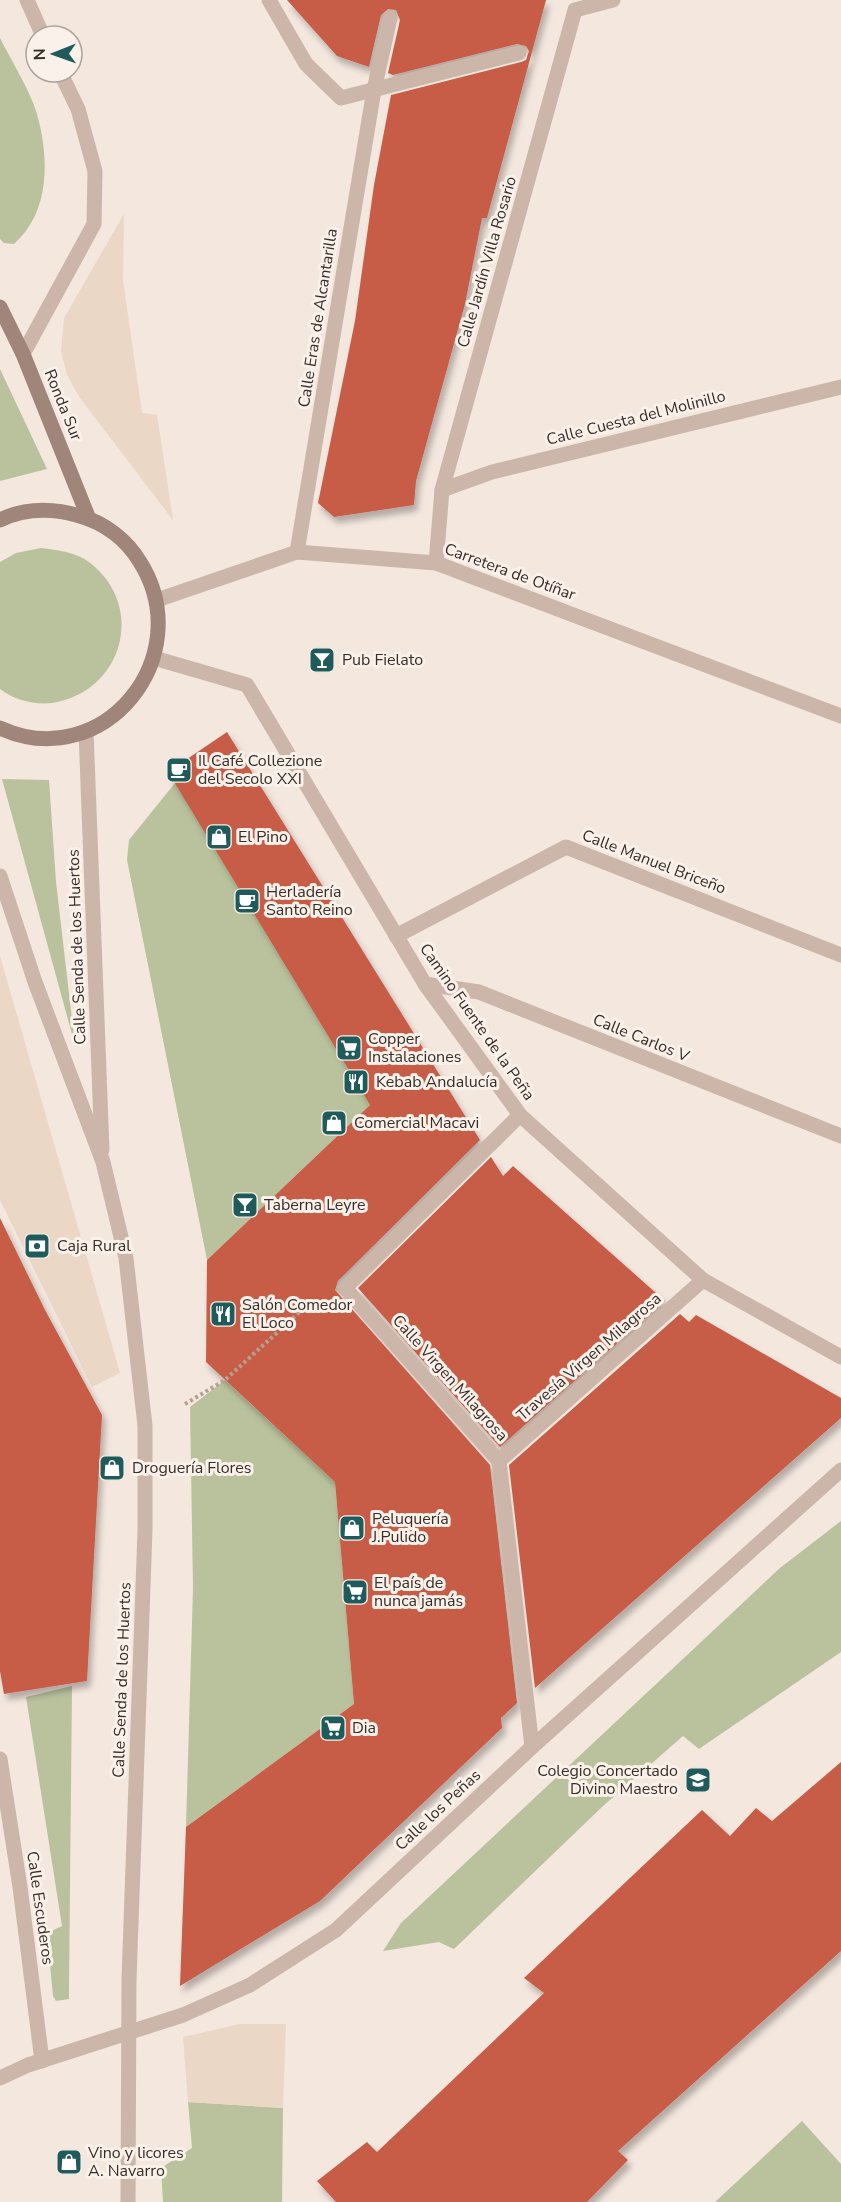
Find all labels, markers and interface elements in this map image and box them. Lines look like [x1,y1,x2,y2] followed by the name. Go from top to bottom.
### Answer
[24,24,84,84] north arrow
[29,48,51,60] text: N
[452,174,522,350] street label: Calle Jardín Villa Rosario
[293,227,343,409] street label: Calle Eras de Alcantarilla
[39,366,87,444] street label: Ronda Sur
[544,385,728,451] street label: Calle Cuesta del Molinillo
[441,538,579,606] street label: Carretera de Otíñar
[307,645,337,675] bar icon: Pub Fielato
[342,649,423,671] place label: Pub Fielato
[198,750,322,790] place label: Il Café Collezione del Secolo XXI
[164,755,194,785] cafe icon: Il Café Collezione del Secolo XXI
[204,822,234,852] shop icon: El Pino
[579,824,729,900] street label: Calle Manuel Briceño
[238,826,288,848] place label: El Pino
[63,849,91,1045] street label: Calle Senda de los Huertos
[266,881,353,921] place label: Herladería Santo Reino
[232,886,262,916] cafe icon: Herladería Santo Reino
[414,939,540,1105] street label: Camino Fuente de la Peña
[590,1009,693,1068] street label: Calle Carlos V
[368,1028,461,1068] place label: Copper Instalaciones
[334,1033,364,1063] supermarket icon: Copper Instalaciones
[341,1067,371,1097] restaurant icon: Kebab Andalucía
[376,1071,497,1093] place label: Kebab Andalucía
[319,1108,349,1138] shop icon: Comercial Macavi
[354,1112,479,1134] place label: Comercial Macavi
[230,1190,260,1220] bar icon: Taberna Leyre
[264,1194,366,1216] place label: Taberna Leyre
[22,1231,52,1261] bank icon: Caja Rural
[57,1235,131,1257] place label: Caja Rural
[512,1288,666,1426] street label: Travesía Virgen Milagrosa
[242,1294,353,1334] place label: Salón Comedor El Loco
[208,1299,238,1329] restaurant icon: Salón Comedor El Loco
[387,1310,513,1446] street label: Calle Virgen Milagrosa
[97,1453,127,1483] shop icon: Droguería Flores
[132,1457,251,1479] place label: Droguería Flores
[371,1508,449,1548] place label: Peluquería J.Pulido
[337,1513,367,1543] shop icon: Peluquería J.Pulido
[374,1572,463,1612] place label: El país de nunca jamás
[340,1577,370,1607] supermarket icon: El país de nunca jamás
[108,1582,136,1778] street label: Calle Senda de los Huertos
[318,1713,348,1743] supermarket icon: Dia
[352,1717,376,1739] place label: Dia
[537,1760,678,1800] place label: Colegio Concertado Divino Maestro
[390,1764,486,1856] street label: Calle los Peñas
[683,1765,713,1795] school or university icon: Colegio Concertado Divino Maestro
[21,1850,59,1966] street label: Calle Escuderos
[87,2142,184,2182] place label: Vino y licores A. Navarro
[54,2147,84,2177] shop icon: Vino y licores A. Navarro

